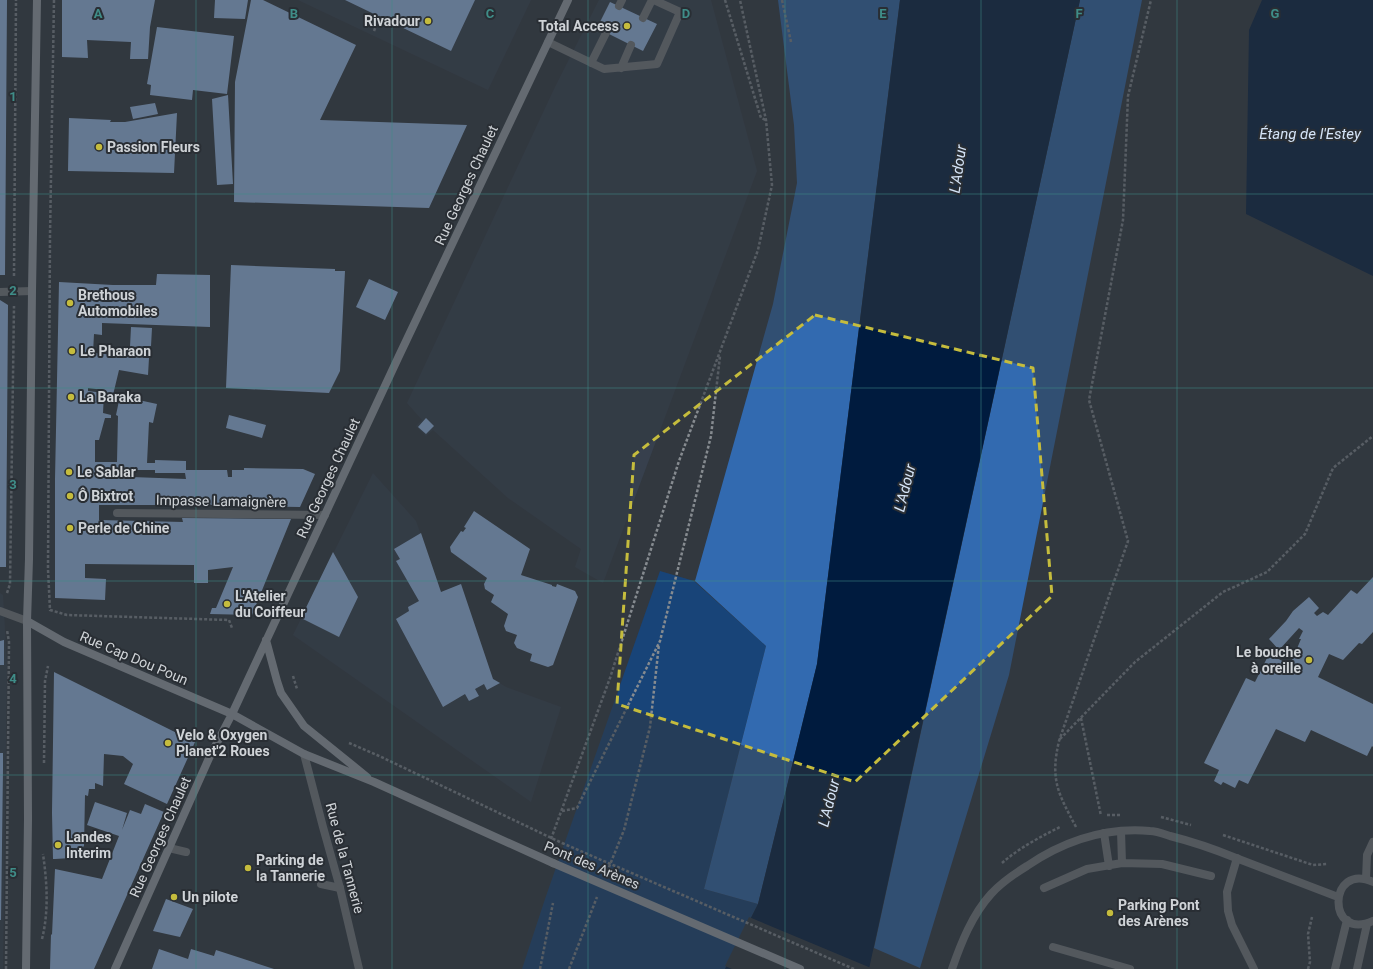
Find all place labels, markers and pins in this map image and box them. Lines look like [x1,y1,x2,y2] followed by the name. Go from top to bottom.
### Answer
[364,13,420,29] place label: Rivadour
[423,16,433,26] marker: Rivadour
[538,18,619,34] place label: Total Access
[622,21,632,31] marker: Total Access
[107,139,200,155] place label: Passion Fleurs
[94,142,104,152] marker: Passion Fleurs
[78,287,158,319] place label: Brethous Automobiles
[65,298,75,308] marker: Brethous Automobiles
[80,343,151,359] place label: Le Pharaon
[67,346,77,356] marker: Le Pharaon
[79,389,142,405] place label: La Baraka
[66,392,76,402] marker: La Baraka
[77,464,136,480] place label: Le Sablar
[64,467,74,477] marker: Le Sablar
[78,487,133,504] place label: Ô Bixtrot
[65,491,75,501] marker: Ô Bixtrot
[78,520,170,536] place label: Perle de Chine
[65,523,75,533] marker: Perle de Chine
[235,588,305,620] place label: L'Atelier du Coiffeur
[222,599,232,609] marker: L'Atelier du Coiffeur
[1236,644,1301,676] place label: Le bouche à oreille
[1304,655,1314,665] marker: Le bouche à oreille
[176,727,270,759] place label: Velo & Oxygen Planet'2 Roues
[163,738,173,748] marker: Velo & Oxygen Planet'2 Roues
[66,829,112,861] place label: Landes Interim
[53,840,63,850] marker: Landes Interim
[256,852,326,884] place label: Parking de la Tannerie
[243,863,253,873] marker: Parking de la Tannerie
[182,889,238,905] place label: Un pilote
[169,892,179,902] marker: Un pilote
[1118,897,1200,929] place label: Parking Pont des Arènes
[1105,908,1115,918] marker: Parking Pont des Arènes

